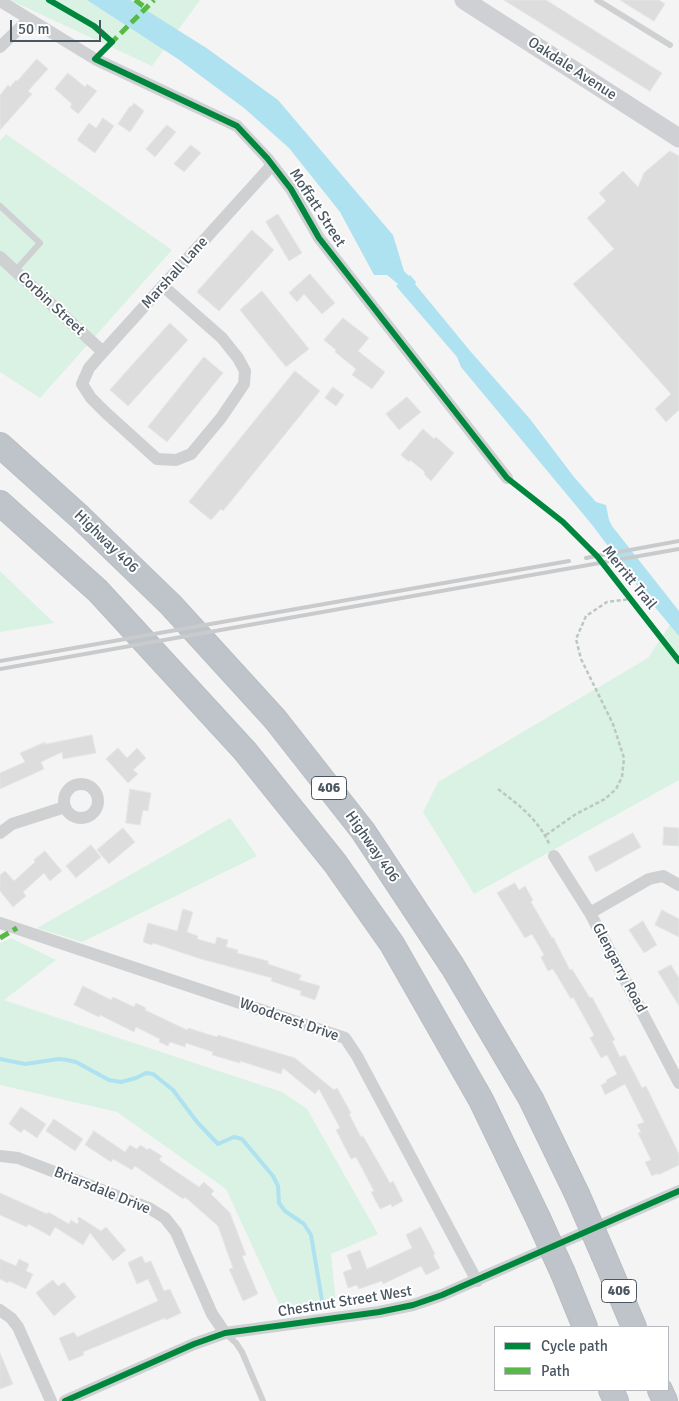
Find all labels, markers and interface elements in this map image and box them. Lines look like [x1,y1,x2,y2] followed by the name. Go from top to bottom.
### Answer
[12,10,104,42] scale bar
[18,20,49,38] text: 50 m
[524,34,620,104] street label: Oakdale Avenue
[285,165,349,251] street label: Moffatt Street
[138,233,212,313] street label: Marshall Lane
[14,268,88,340] street label: Corbin Street
[70,507,142,577] street label: Highway 406
[598,542,660,614] street label: Merritt Trail
[312,776,346,800] road number: 406
[341,808,403,886] street label: Highway 406
[588,920,650,1016] street label: Glengarry Road
[237,995,341,1045] street label: Woodcrest Drive
[51,1163,153,1219] street label: Briarsdale Drive
[602,1280,636,1302] road number: 406
[277,1283,413,1321] street label: Chestnut Street West
[494,1326,669,1391] legend
[541,1337,608,1355] text: Cycle path
[541,1362,570,1380] text: Path

